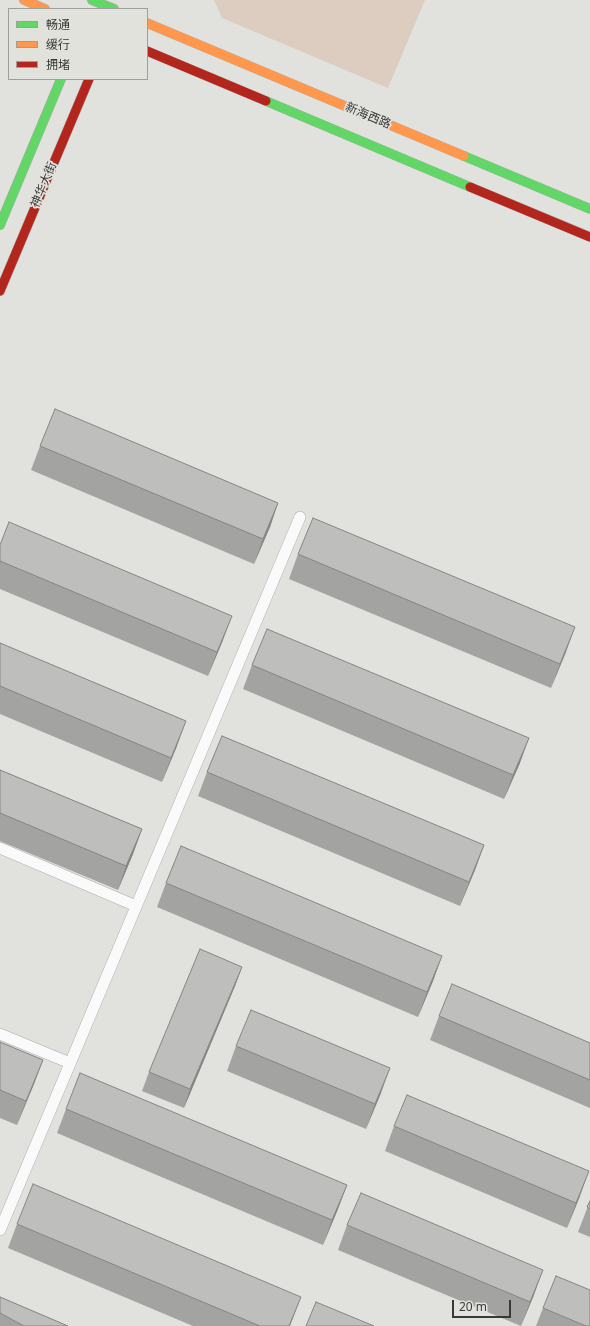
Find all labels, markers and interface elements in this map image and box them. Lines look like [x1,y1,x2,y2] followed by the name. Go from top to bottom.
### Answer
[8,8,148,80] legend
[46,16,70,33] text: 畅通
[46,36,70,53] text: 缓行
[46,56,70,73] text: 拥堵
[343,100,393,132] street label: 新海西路
[28,160,60,210] street label: 神华大街
[454,1292,513,1318] scale bar
[459,1298,487,1315] text: 20 m

